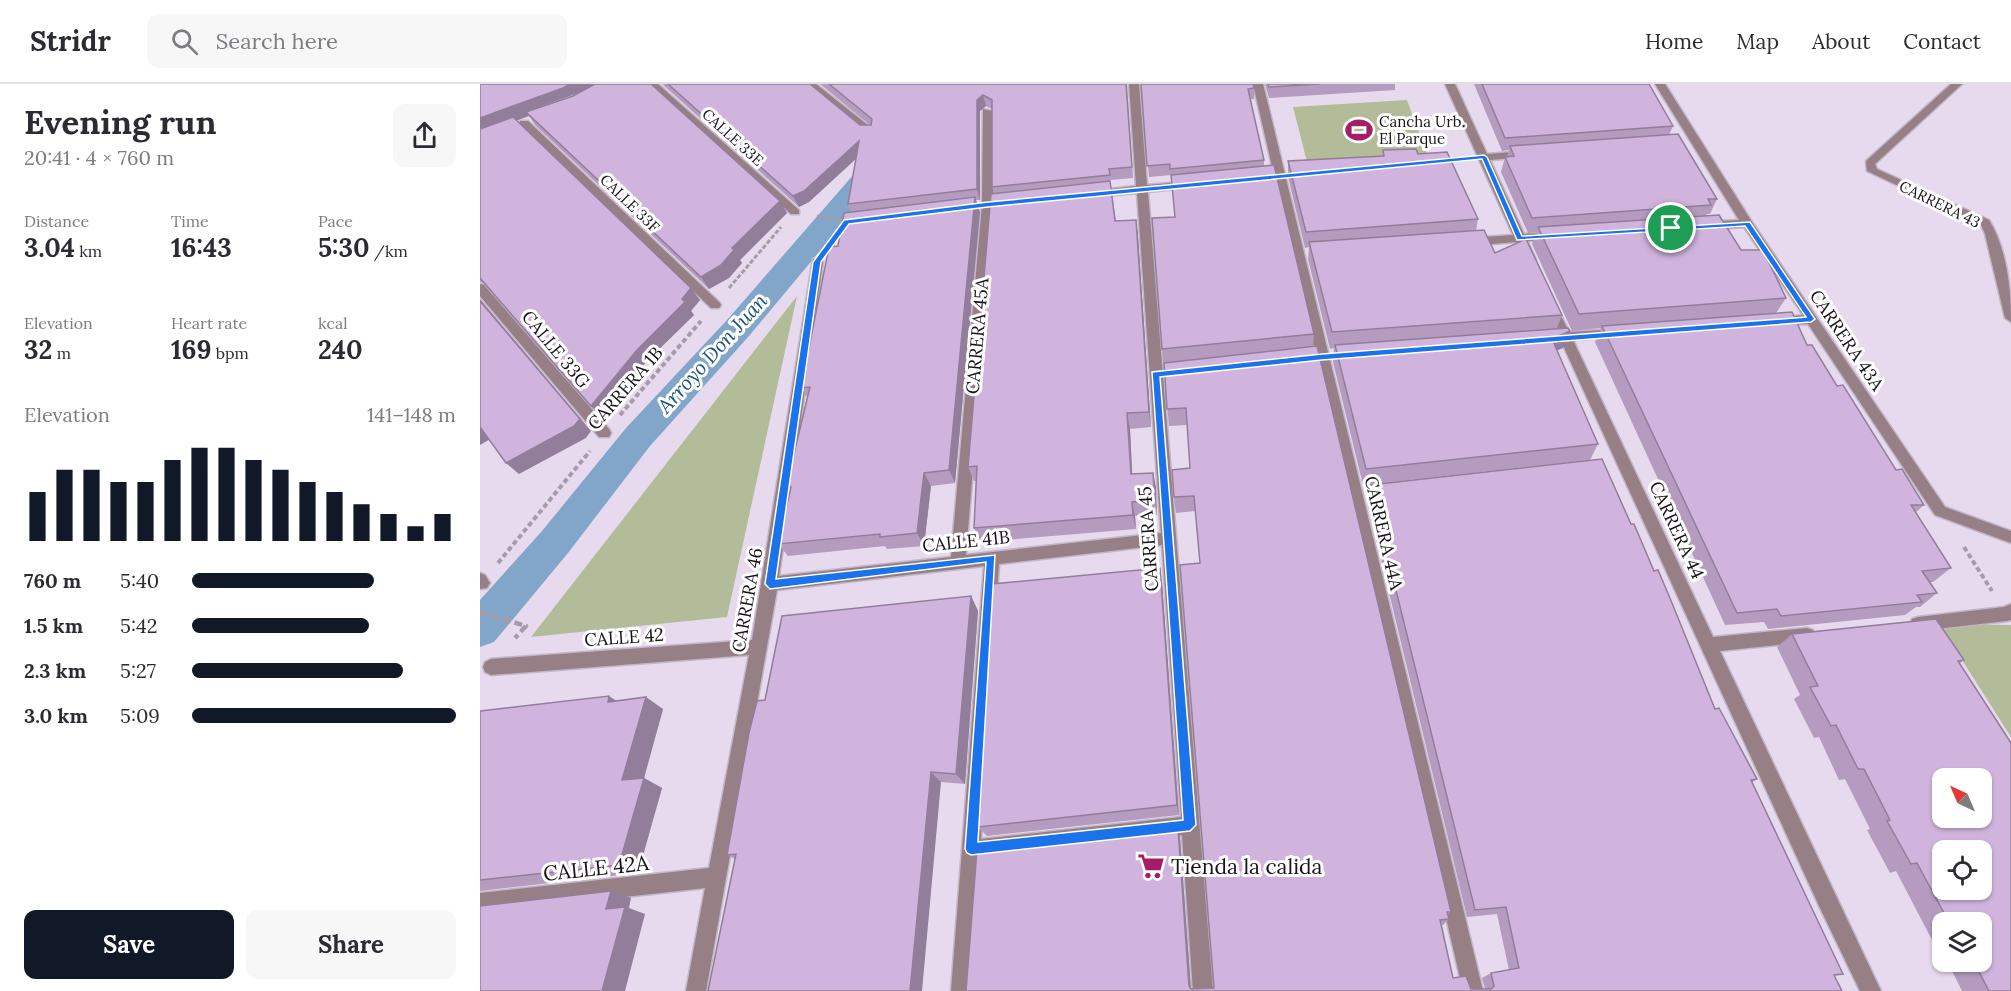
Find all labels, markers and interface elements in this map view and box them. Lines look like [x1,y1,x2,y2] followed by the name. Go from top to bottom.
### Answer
[147,14,567,68] search box
[30,23,111,59] text: Stridr
[168,25,201,58] icon: search
[216,27,338,55] text: Search here
[1645,28,1703,55] text: Home
[1736,28,1779,55] text: Map
[1812,28,1870,55] text: About
[1903,28,1981,55] text: Contact
[24,101,216,143] text: Evening run
[393,104,456,167] button: share
[698,104,768,170] street label: CALLE 33E
[1379,112,1465,148] place label: Cancha Urb. El Parque
[1344,115,1374,145] sports icon: Cancha Urb. El Parque
[24,145,174,170] text: 20:41 · 4 × 760 m
[596,170,664,236] street label: CALLE 33F
[1896,176,1984,232] street label: CARRERA 43
[1645,202,1696,253] pin
[24,211,89,231] text: Distance
[171,211,209,231] text: Time
[318,211,353,231] text: Pace
[1654,211,1687,244] icon: arrive
[24,231,75,264] text: 3.04
[171,231,232,264] text: 16:43
[318,231,370,264] text: 5:30
[75,241,102,261] text: km
[370,241,408,261] text: /km
[960,276,994,395] street label: CARRERA 45A
[1805,285,1890,395] street label: CARRERA 43A
[651,288,773,419] water label: Arroyo Don Juan
[517,306,595,393] street label: CALLE 33G
[24,313,93,333] text: Elevation
[171,313,247,333] text: Heart rate
[318,313,348,333] text: kcal
[24,333,52,366] text: 32
[171,333,211,366] text: 169
[318,333,363,366] text: 240
[582,341,668,435] street label: CARRERA 1B
[52,343,71,363] text: m
[211,343,249,363] text: bpm
[24,402,110,427] text: Elevation
[367,402,456,427] text: 141–148 m
[1360,474,1408,593] street label: CARRERA 44A
[1644,477,1710,583] street label: CARRERA 44
[1133,486,1163,592] street label: CARRERA 45
[921,525,1011,557] street label: CALLE 41B
[726,546,768,654] street label: CARRERA 46
[24,568,81,593] text: 760 m
[120,568,159,593] text: 5:40
[24,613,83,638] text: 1.5 km
[120,613,157,638] text: 5:42
[583,623,665,651] street label: CALLE 42
[24,658,86,683] text: 2.3 km
[120,658,156,683] text: 5:27
[24,703,88,728] text: 3.0 km
[120,703,160,728] text: 5:09
[1932,768,1992,828] north arrow
[1932,768,1992,972] map controls
[1932,840,1992,900] button: locate
[542,849,651,887] street label: CALLE 42A
[1136,851,1166,881] supermarket icon: Tienda la calida
[1171,853,1323,880] place label: Tienda la calida
[24,910,234,979] button: Save
[246,910,456,979] button: Share
[1932,912,1992,972] button: layers

